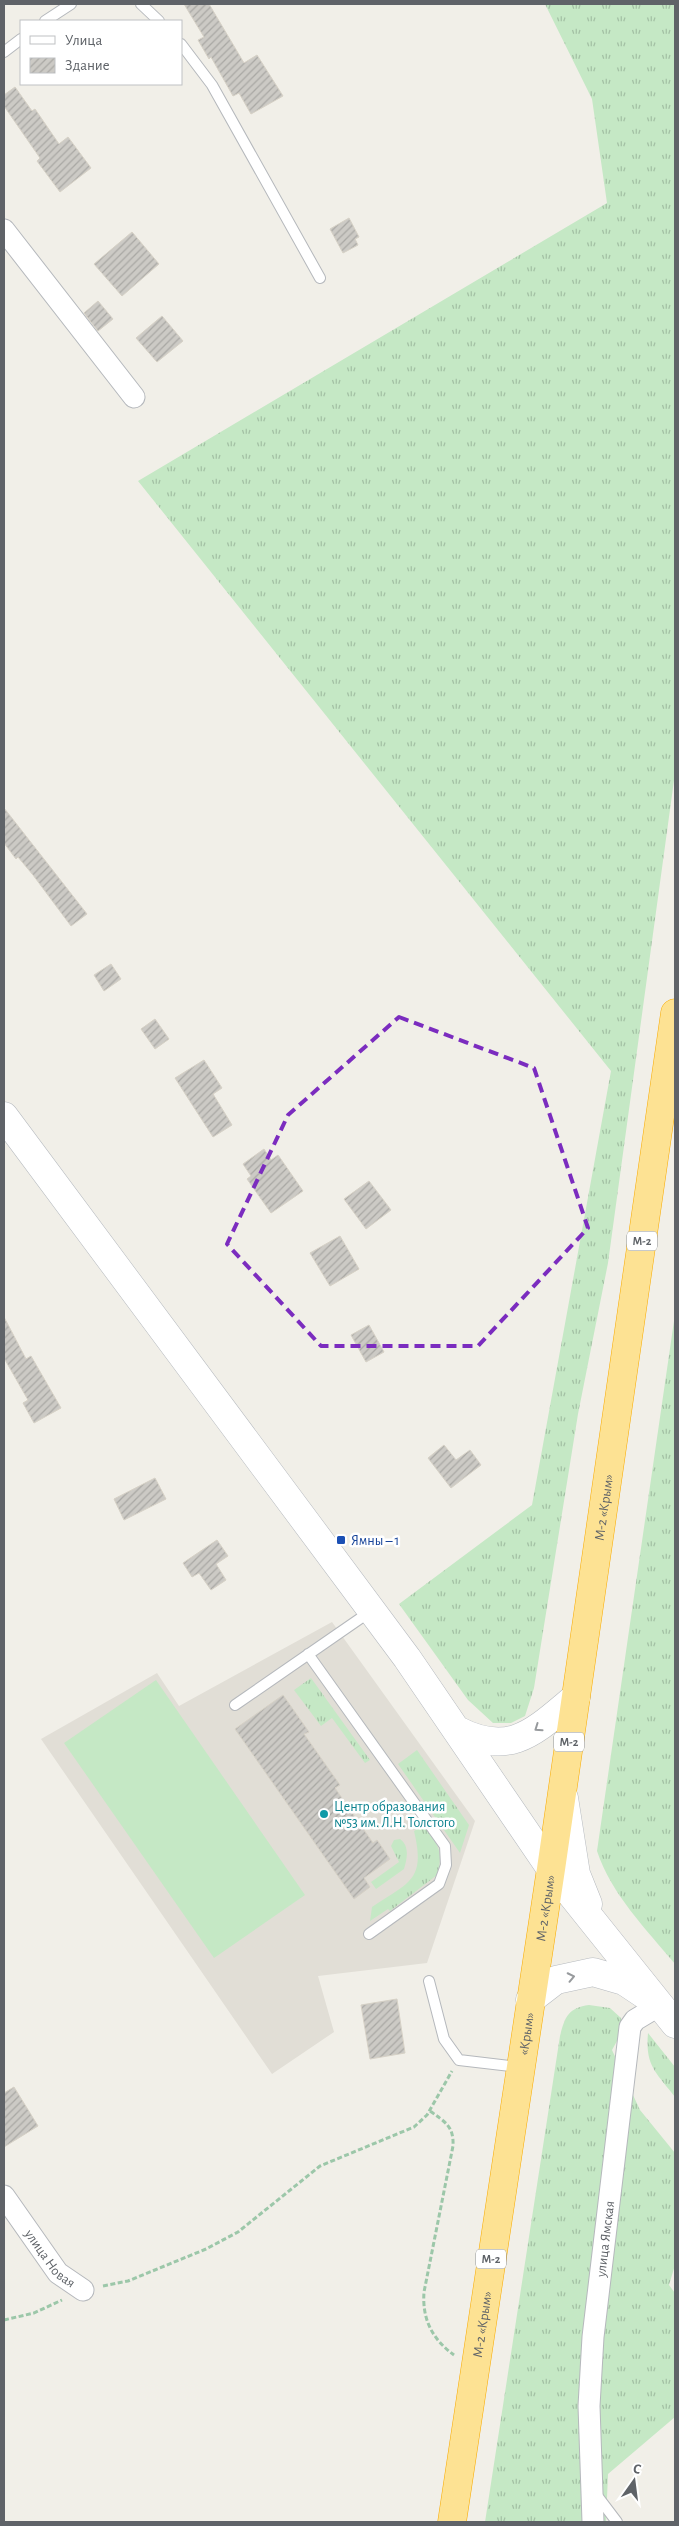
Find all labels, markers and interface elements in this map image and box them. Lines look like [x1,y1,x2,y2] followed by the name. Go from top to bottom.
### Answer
[20,20,182,85] legend
[65,33,102,48] text: Улица
[65,58,110,73] text: Здание
[627,1232,657,1250] road number: М-2
[593,1473,616,1542] street label: М-2 «Крым»
[335,1534,347,1546] marker: Ямны – 1
[351,1534,399,1548] place label: Ямны – 1
[534,1722,544,1731] one-way arrow
[554,1732,584,1751] road number: М-2
[334,1800,455,1830] place label: Центр образования №53 им. Л.Н. Толстого
[318,1808,330,1820] marker: Центр образования №53 им. Л.Н. Толстого
[534,1874,558,1942] street label: М-2 «Крым»
[567,1972,576,1983] one-way arrow
[517,2011,537,2056] street label: «Крым»
[594,2200,617,2279] street label: улица Ямская
[21,2226,78,2291] street label: улица Новая
[476,2250,506,2268] road number: М-2
[471,2290,495,2359] street label: М-2 «Крым»
[609,2456,659,2506] north arrow
[631,2462,643,2477] text: С

